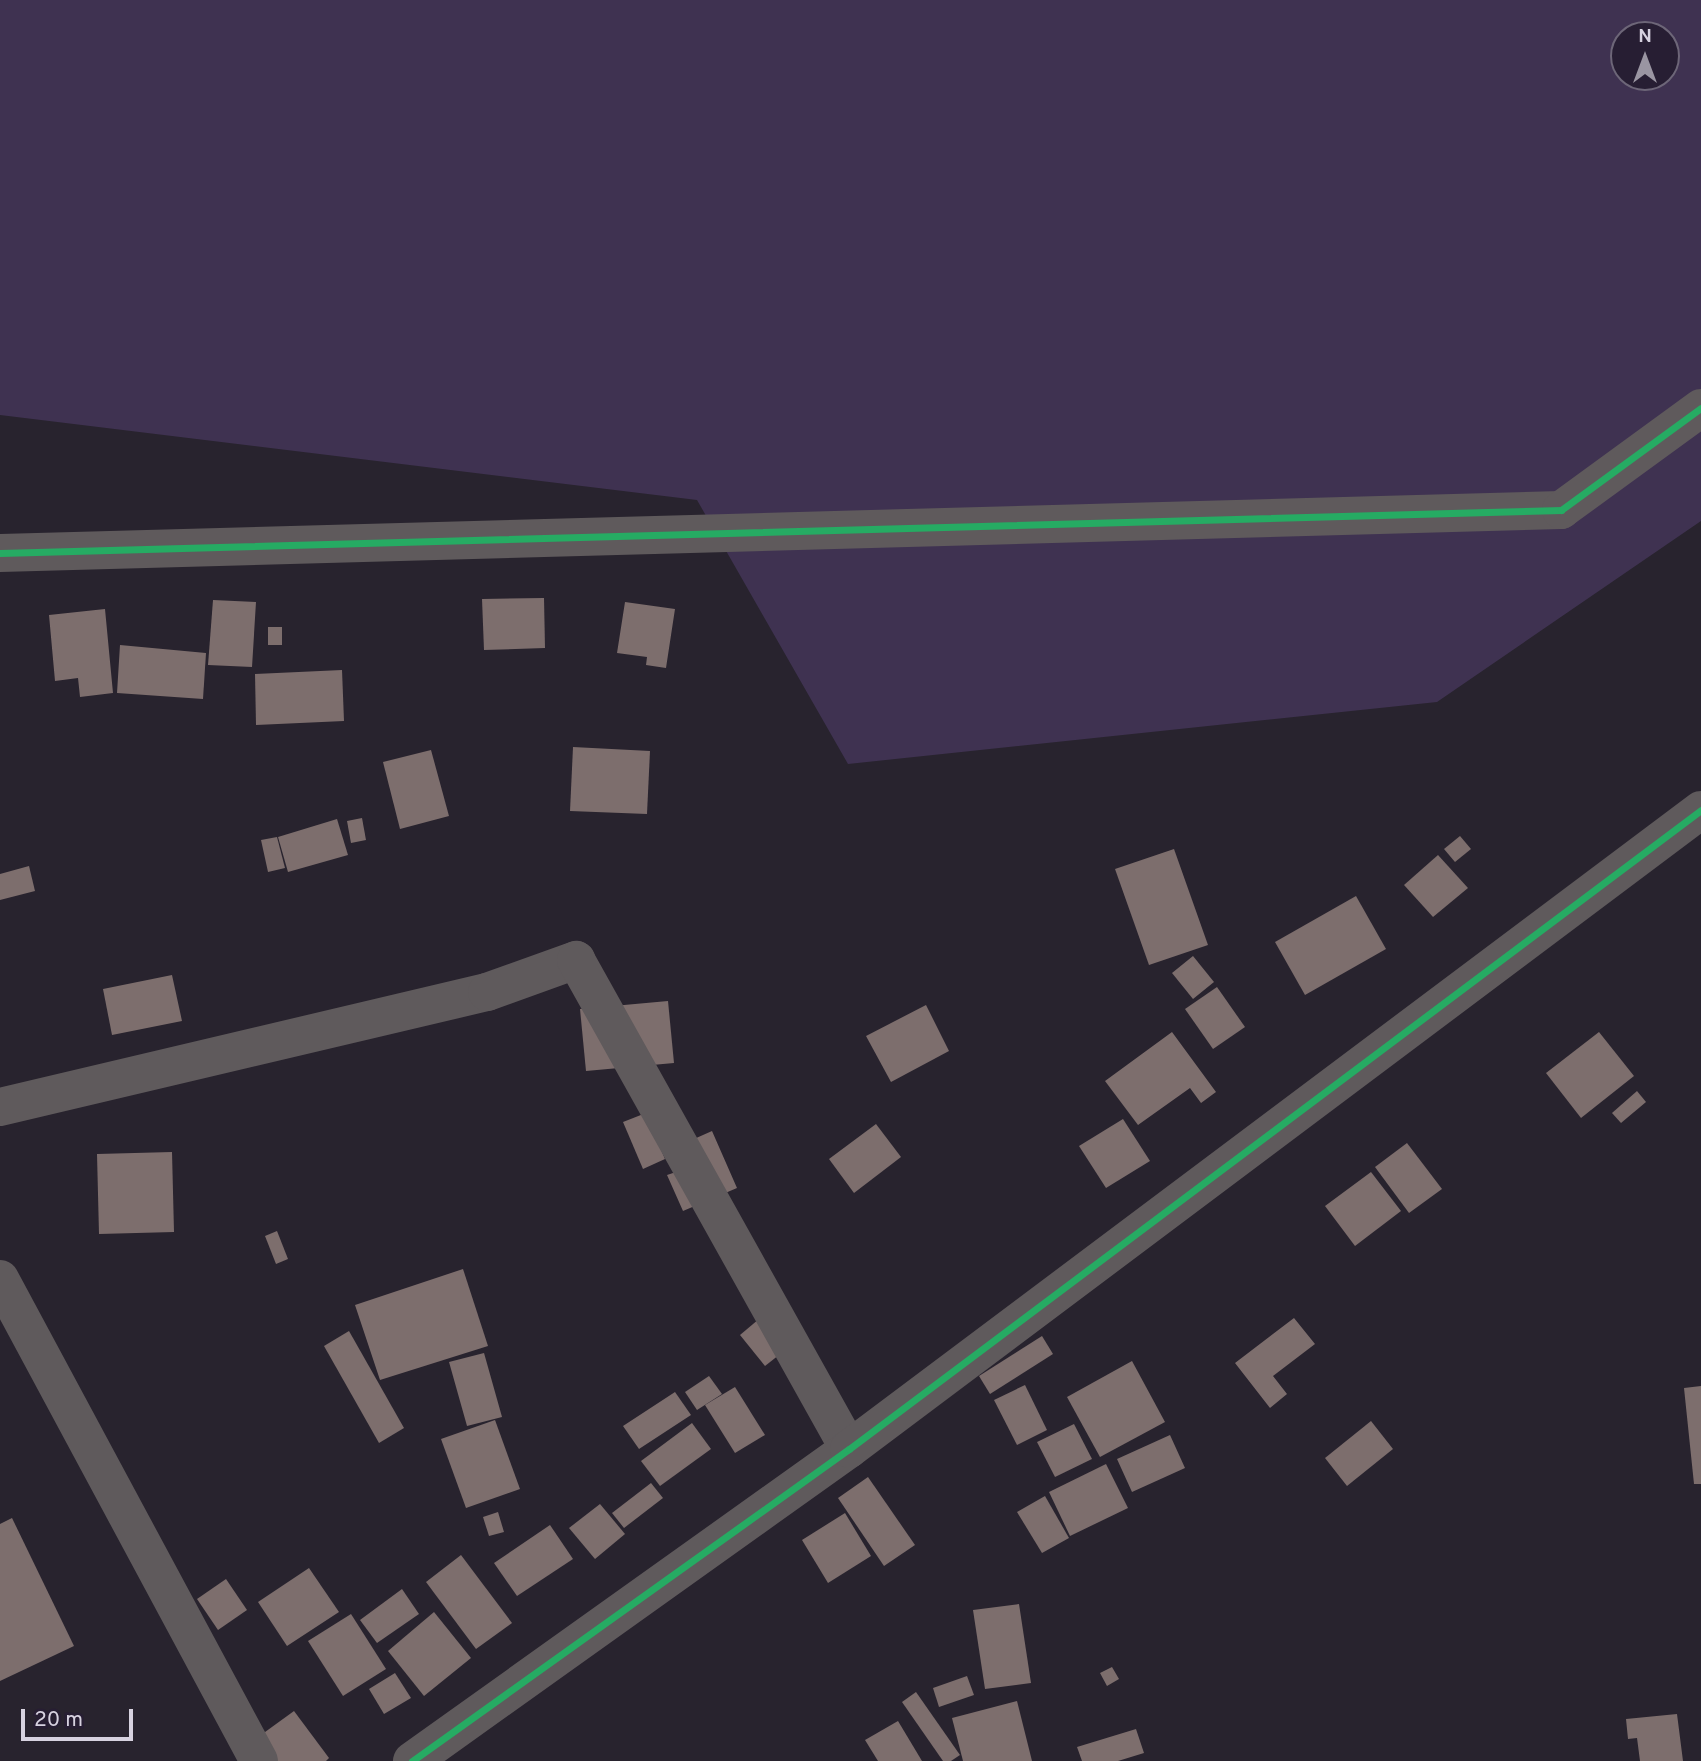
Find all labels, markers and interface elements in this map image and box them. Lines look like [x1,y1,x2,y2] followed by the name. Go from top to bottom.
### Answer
[1610,21,1680,91] north arrow
[1638,25,1652,49] text: N
[24,1694,136,1738] scale bar
[34,1707,83,1734] text: 20 m

